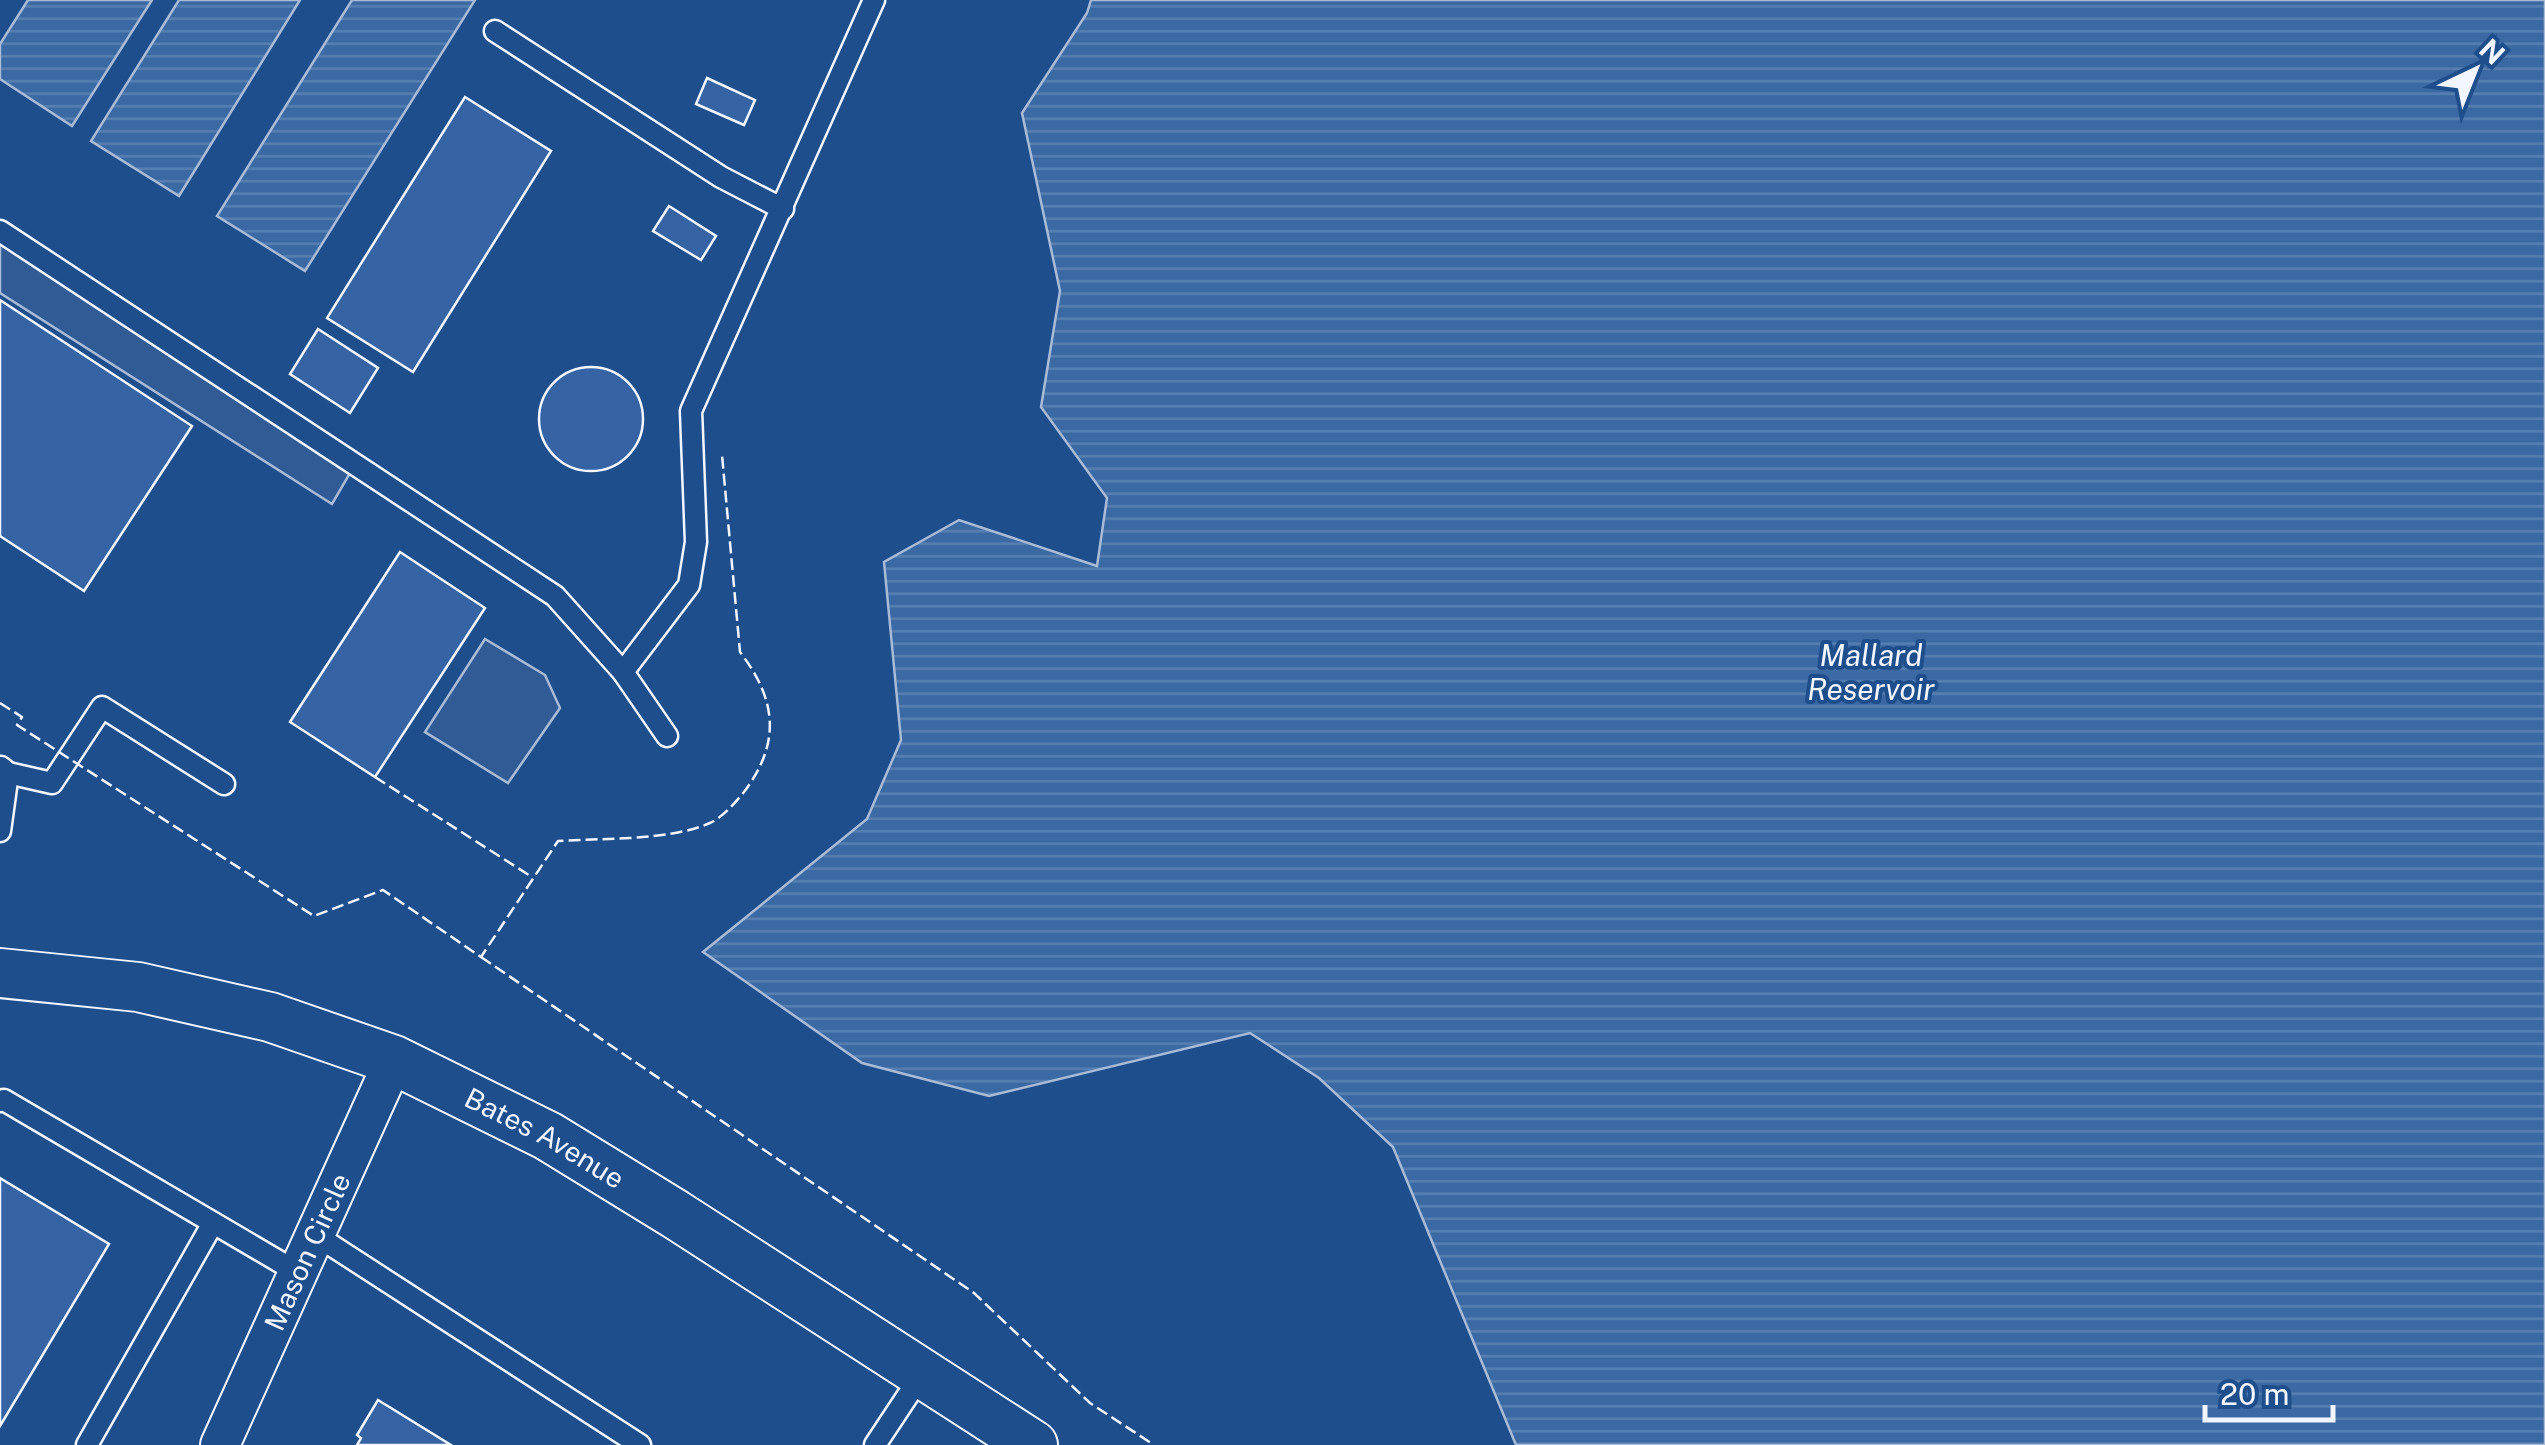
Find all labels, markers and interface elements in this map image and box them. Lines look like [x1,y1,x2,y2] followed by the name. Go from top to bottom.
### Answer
[2425,20,2525,120] north arrow
[2473,32,2512,71] text: N
[1807,637,1935,707] water label: Mallard Reservoir
[460,1081,631,1195] street label: Bates Avenue
[257,1168,357,1335] street label: Mason Circle
[2205,1360,2332,1422] scale bar
[2220,1376,2289,1412] text: 20 m

